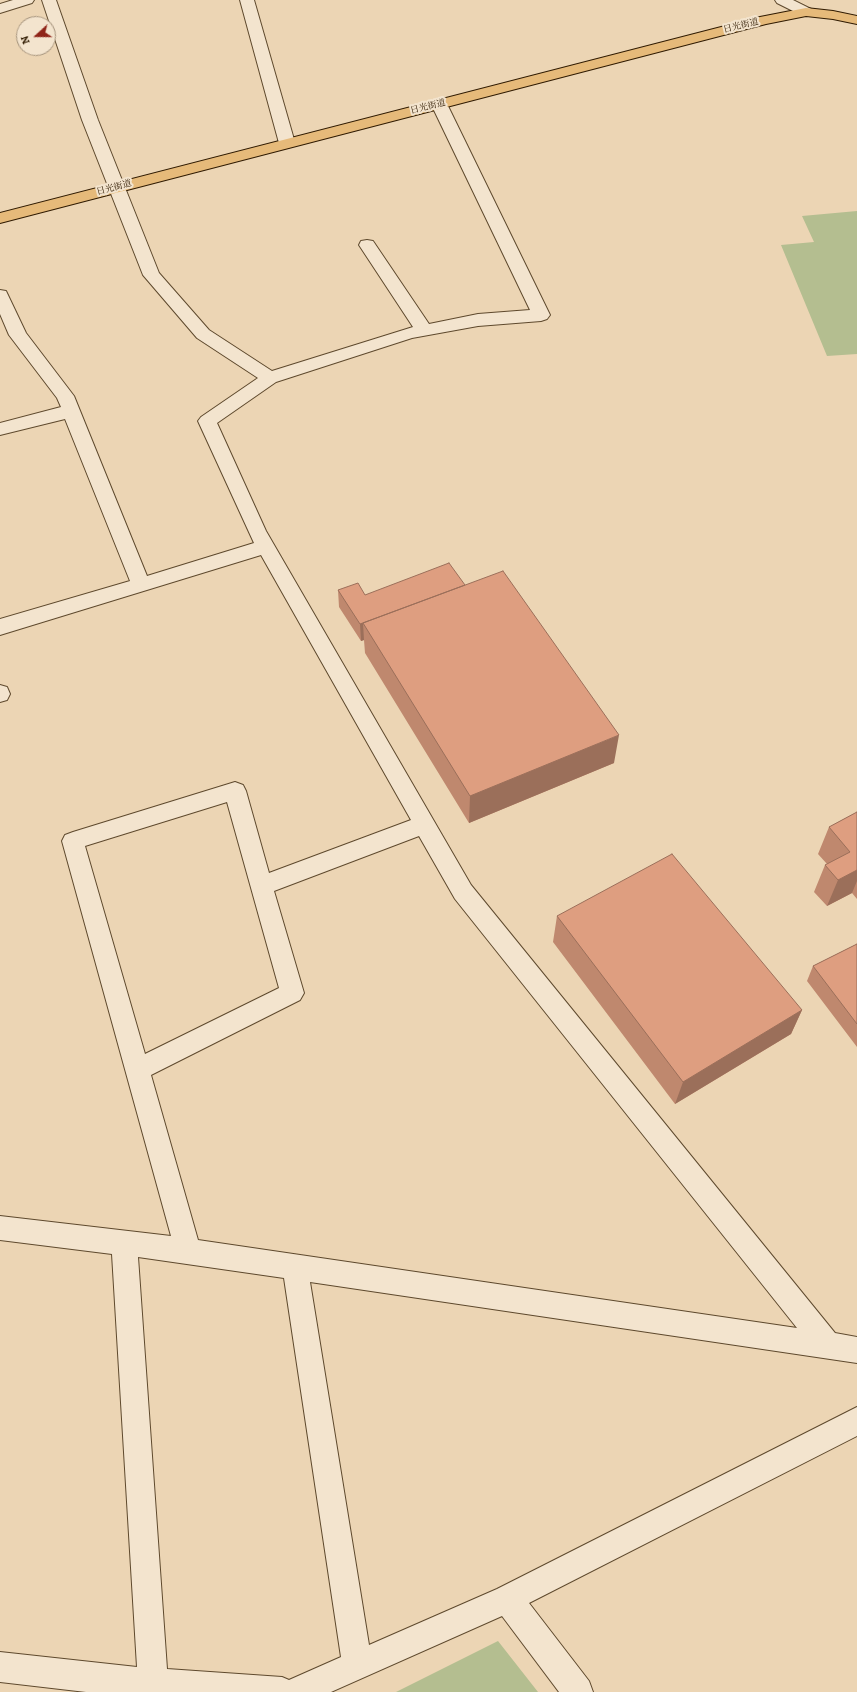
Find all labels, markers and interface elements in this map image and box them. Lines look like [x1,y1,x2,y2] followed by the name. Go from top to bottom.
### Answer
[16,16,56,56] north arrow
[722,16,760,36] street label: 日光街道
[17,34,34,47] text: N
[409,97,447,117] street label: 日光街道
[95,178,133,198] street label: 日光街道

